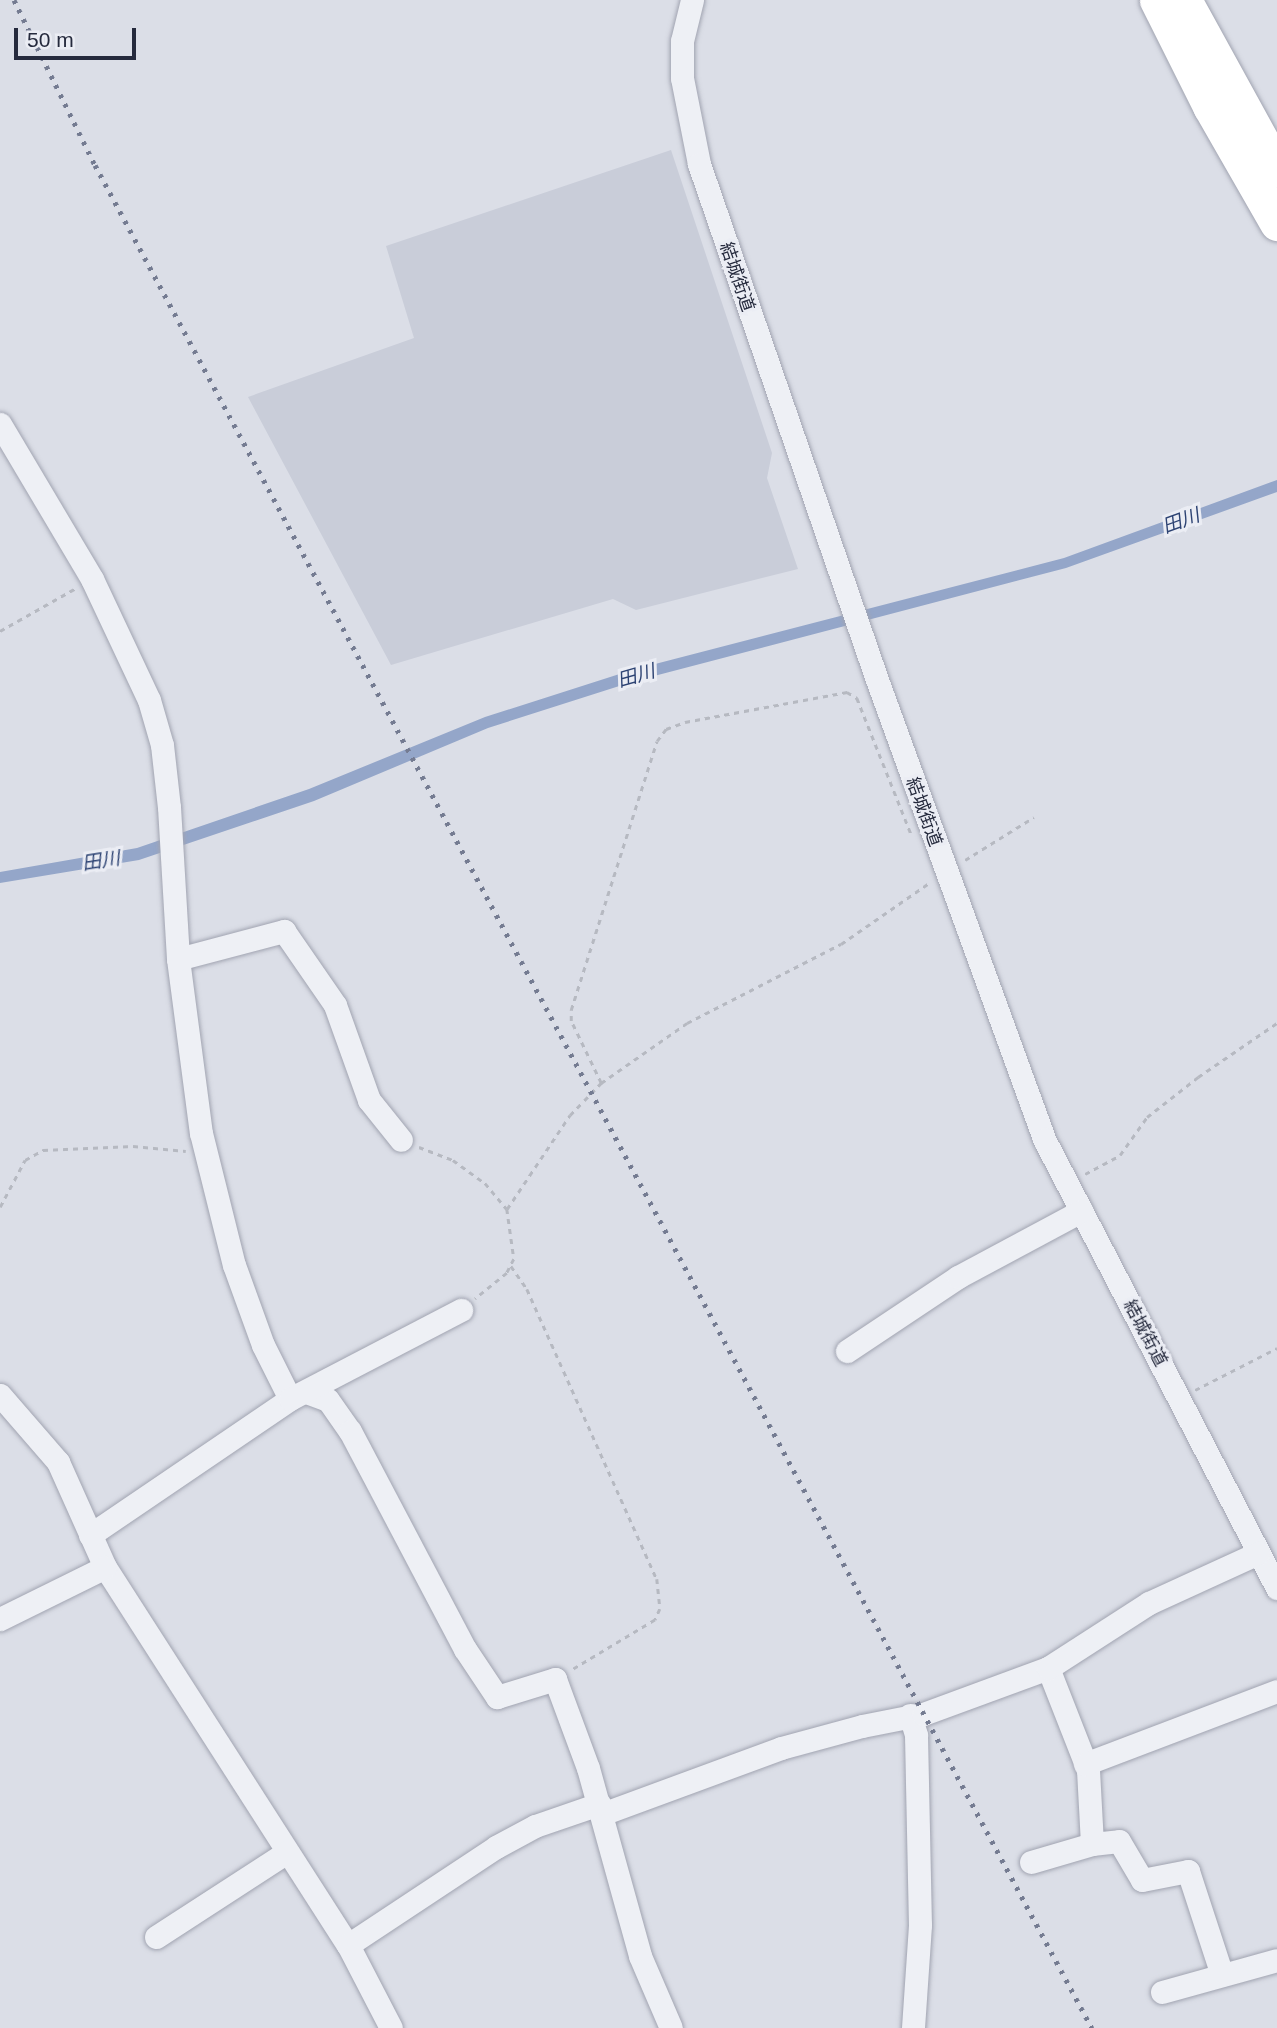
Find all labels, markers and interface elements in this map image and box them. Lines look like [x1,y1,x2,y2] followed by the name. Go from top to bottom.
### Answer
[18,14,140,58] scale bar
[27,28,74,51] text: 50 m
[715,239,759,315] street label: 結城街道
[1159,504,1203,538] water label: 田川
[615,660,657,692] water label: 田川
[902,774,946,850] street label: 結城街道
[80,847,122,875] water label: 田川
[1119,1296,1171,1370] street label: 結城街道

